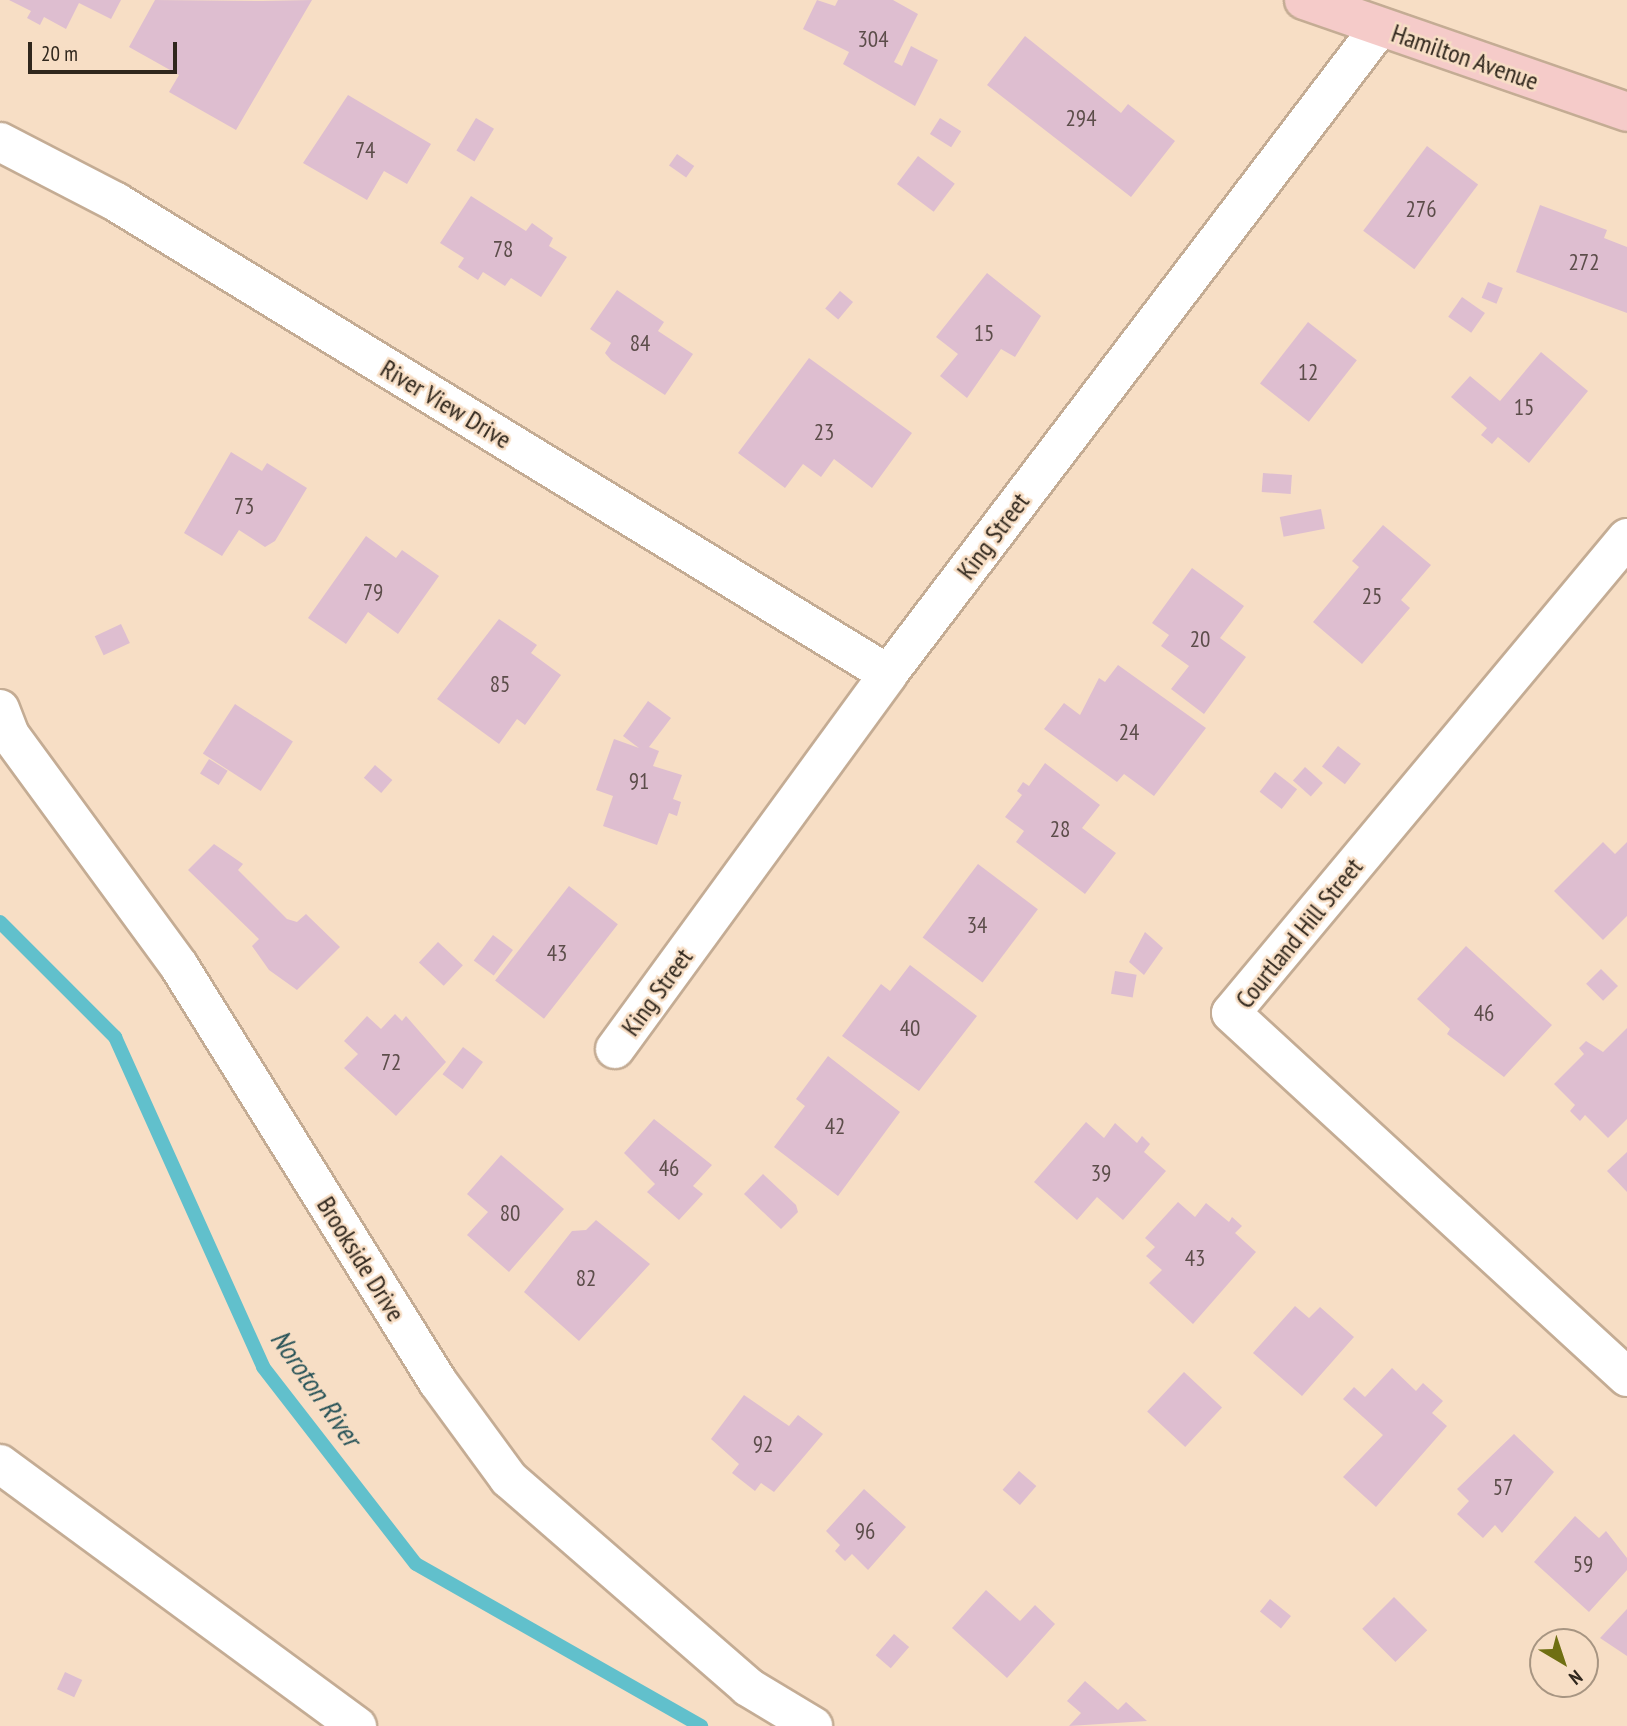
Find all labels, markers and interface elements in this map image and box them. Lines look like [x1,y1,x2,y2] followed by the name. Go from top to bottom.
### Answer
[1387,17,1543,97] street label: Hamilton Avenue
[857,25,889,53] house number: 304
[32,28,180,72] scale bar
[41,40,78,67] text: 20 m
[1065,104,1097,132] house number: 294
[355,136,375,164] house number: 74
[1405,195,1437,223] house number: 276
[493,235,513,263] house number: 78
[1568,248,1600,276] house number: 272
[974,319,994,347] house number: 15
[630,329,650,357] house number: 84
[375,353,517,455] street label: River View Drive
[1298,358,1318,386] house number: 12
[1514,393,1534,421] house number: 15
[814,418,834,446] house number: 23
[950,487,1036,585] street label: King Street
[234,492,254,520] house number: 73
[363,578,383,606] house number: 79
[1362,582,1382,610] house number: 25
[1190,625,1210,653] house number: 20
[490,670,510,698] house number: 85
[1119,718,1139,746] house number: 24
[629,767,649,795] house number: 91
[1050,815,1070,843] house number: 28
[1229,852,1369,1014] street label: Courtland Hill Street
[967,911,987,939] house number: 34
[547,939,567,967] house number: 43
[615,942,699,1042] street label: King Street
[1474,999,1494,1027] house number: 46
[900,1014,920,1042] house number: 40
[381,1048,401,1076] house number: 72
[825,1112,845,1140] house number: 42
[659,1154,679,1182] house number: 46
[1091,1159,1111,1187] house number: 39
[310,1191,412,1327] street label: Brookside Drive
[500,1199,520,1227] house number: 80
[1185,1244,1205,1272] house number: 43
[576,1264,596,1292] house number: 82
[264,1323,368,1453] water label: Noroton River
[753,1430,773,1458] house number: 92
[1493,1473,1513,1501] house number: 57
[855,1517,875,1545] house number: 96
[1573,1550,1593,1578] house number: 59
[1529,1628,1599,1698] north arrow
[1564,1665,1588,1690] text: N

